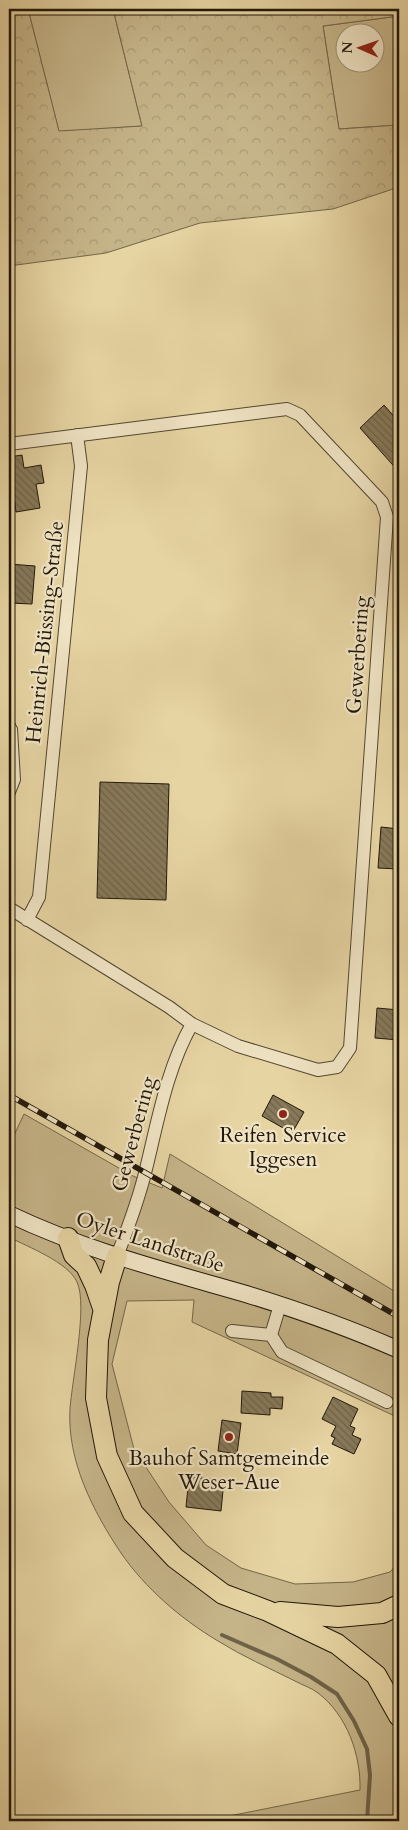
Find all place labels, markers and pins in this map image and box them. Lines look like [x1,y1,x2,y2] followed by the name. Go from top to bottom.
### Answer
[277,1108,289,1120] marker: Reifen Service Iggesen
[220,1121,346,1174] place label: Reifen Service Iggesen
[223,1431,235,1443] marker: Bauhof Samtgemeinde Weser-Aue
[129,1444,329,1497] place label: Bauhof Samtgemeinde Weser-Aue

